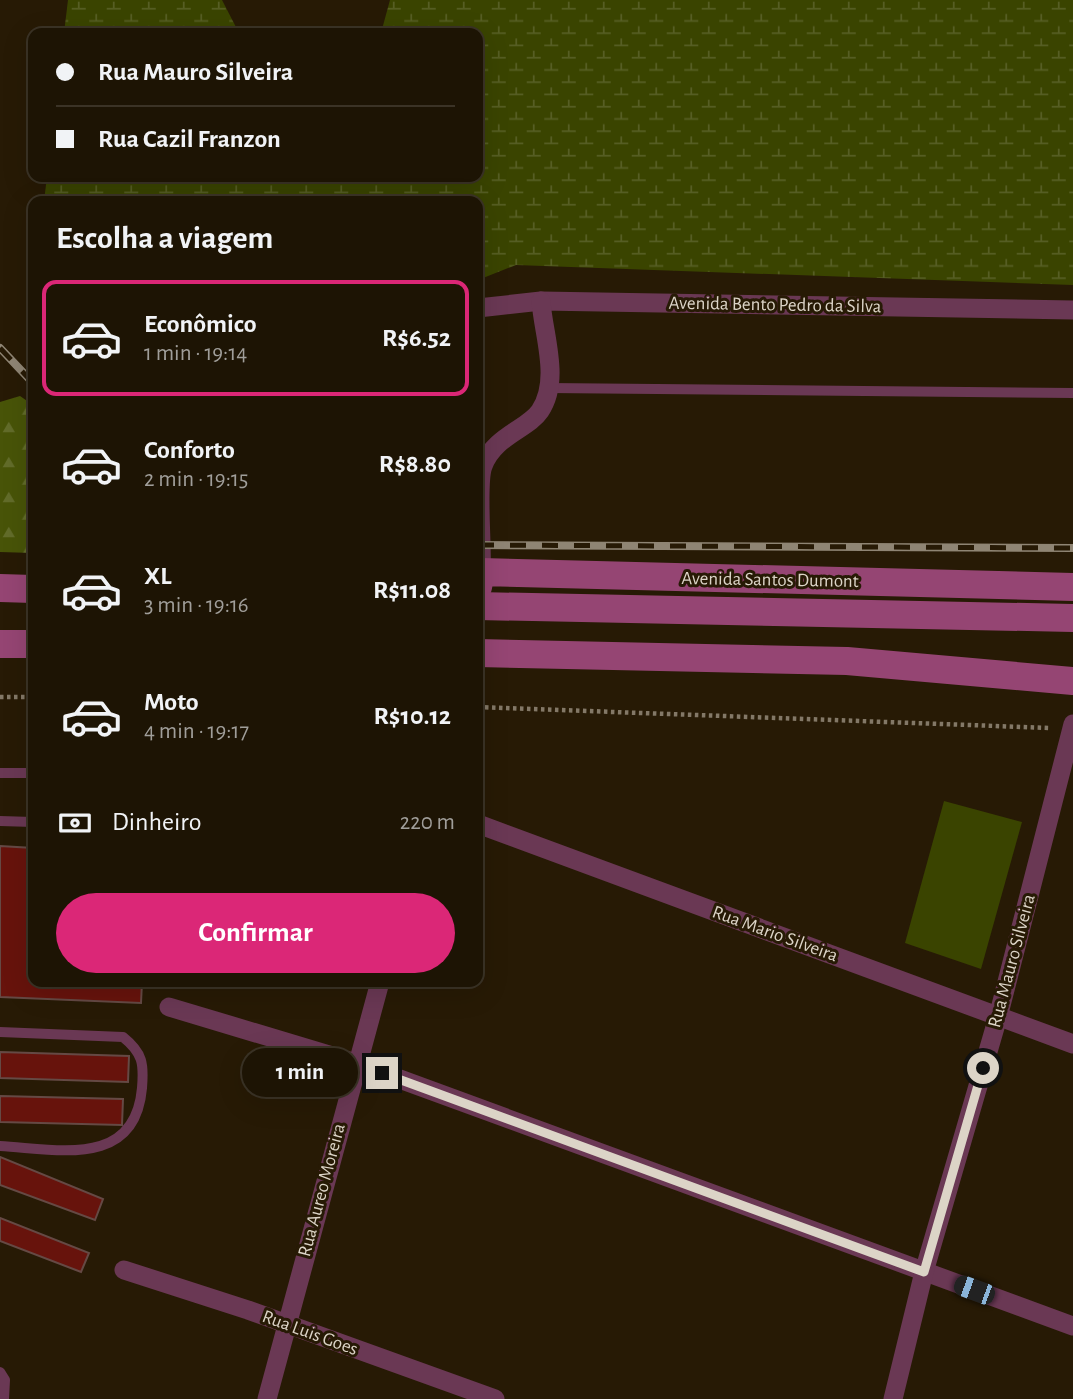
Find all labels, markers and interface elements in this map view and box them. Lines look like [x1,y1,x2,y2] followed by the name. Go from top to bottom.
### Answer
[98,59,293,85] text: Rua Mauro Silveira
[98,126,281,152] text: Rua Cazil Franzon
[56,222,273,254] text: Escolha a viagem
[668,294,882,316] street label: Avenida Bento Pedro da Silva
[60,307,123,370] icon: car
[144,311,257,337] text: Econômico
[382,325,451,351] text: R$6.52
[144,342,247,365] text: 1 min · 19:14
[60,433,123,496] icon: car
[144,437,235,463] text: Conforto
[379,451,451,477] text: R$8.80
[144,468,248,491] text: 2 min · 19:15
[60,559,123,622] icon: car
[144,563,171,589] text: XL
[681,569,859,591] street label: Avenida Santos Dumont
[373,577,451,603] text: R$11.08
[144,594,249,617] text: 3 min · 19:16
[60,685,123,748] icon: car
[144,689,199,715] text: Moto
[373,703,451,729] text: R$10.12
[144,720,249,743] text: 4 min · 19:17
[56,804,94,842] icon: cash
[112,809,201,835] text: Dinheiro
[400,811,455,834] text: 220 m
[985,892,1039,1030] street label: Rua Mauro Silveira
[56,893,455,973] button: Confirmar
[710,902,841,966] street label: Rua Mario Silveira
[242,1048,358,1098] callout: 1 min
[967,1052,999,1084] route start
[366,1057,398,1089] route end
[276,1061,324,1084] text: 1 min
[295,1121,349,1259] street label: Rua Aureo Moreira
[951,1273,998,1307] car
[260,1307,360,1359] street label: Rua Luis Goes

